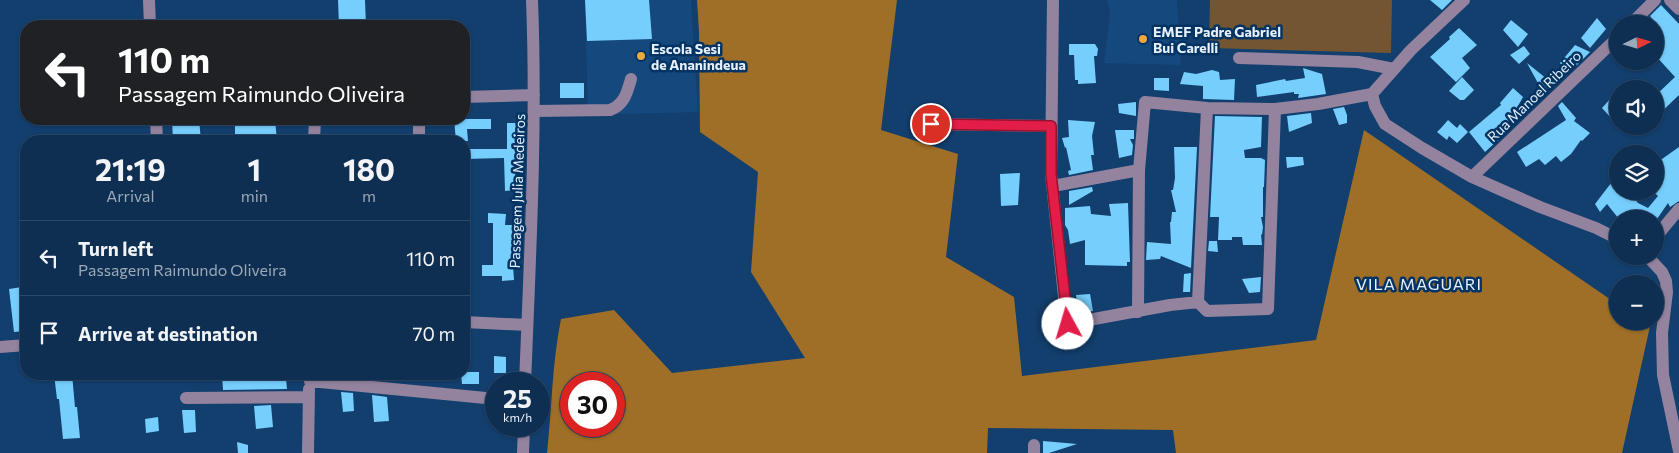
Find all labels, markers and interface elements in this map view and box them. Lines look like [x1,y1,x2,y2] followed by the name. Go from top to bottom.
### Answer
[1609,15,1664,70] north arrow
[1609,15,1664,330] map controls
[1153,23,1281,56] place label: EMEF Padre Gabriel Bui Carelli
[1137,33,1149,45] marker: EMEF Padre Gabriel Bui Carelli
[118,37,210,80] text: 110 m
[35,40,100,105] icon: left
[651,40,746,73] place label: Escola Sesi de Ananindeua
[1484,47,1584,145] street label: Rua Manoel Ribeiro
[635,50,647,62] marker: Escola Sesi de Ananindeua
[118,80,405,107] text: Passagem Raimundo Oliveira
[1609,80,1664,135] button: sound
[910,103,952,145] pin
[917,110,945,138] icon: arrive
[506,113,528,269] street label: Passagem Julia Medeiros
[1609,145,1664,200] button: layers
[95,150,166,187] text: 21:19
[248,150,261,187] text: 1
[343,150,395,187] text: 180
[106,186,155,205] text: Arrival
[241,186,268,205] text: min
[362,186,376,205] text: m
[1609,210,1664,265] button: +
[78,237,153,260] text: Turn left
[35,244,63,272] icon: left
[406,247,455,270] text: 110 m
[78,260,287,279] text: Passagem Raimundo Oliveira
[1356,274,1482,293] district label: VILA MAGUARI
[1609,275,1664,330] button: −
[1041,297,1093,349] position arrow
[35,319,63,347] icon: arrive
[78,322,258,345] text: Arrive at destination
[412,322,455,345] text: 70 m
[560,372,625,437] speed limit sign: 30
[503,383,532,413] text: 25
[503,410,532,424] text: km/h

